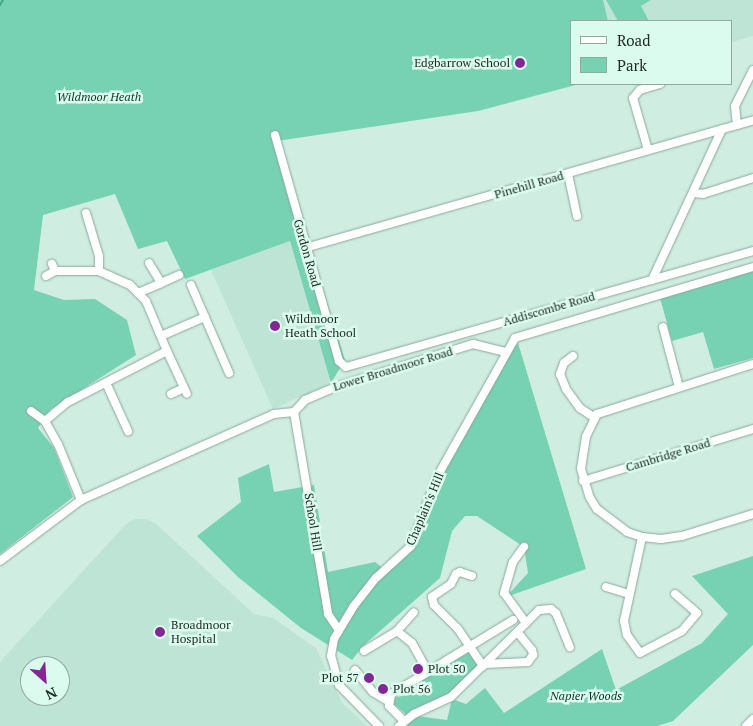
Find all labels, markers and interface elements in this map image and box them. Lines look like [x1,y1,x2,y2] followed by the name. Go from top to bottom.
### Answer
[570,20,733,85] legend
[617,30,650,50] text: Road
[617,55,647,75] text: Park
[414,56,510,70] place label: Edgbarrow School
[514,57,526,69] marker: Edgbarrow School
[57,90,141,104] park label: Wildmoor Heath
[493,168,565,202] street label: Pinehill Road
[290,218,324,288] street label: Gordon Road
[501,289,597,329] street label: Addiscombe Road
[285,312,356,340] place label: Wildmoor Heath School
[269,320,281,332] marker: Wildmoor Heath School
[331,344,455,394] street label: Lower Broadmoor Road
[624,435,712,475] street label: Cambridge Road
[403,470,447,548] street label: Chaplain's Hill
[301,492,325,552] street label: School Hill
[171,618,231,646] place label: Broadmoor Hospital
[153,625,167,639] marker: Broadmoor Hospital
[20,656,70,706] north arrow
[428,662,465,676] place label: Plot 50
[412,663,424,675] marker: Plot 50
[322,671,359,685] place label: Plot 57
[363,672,375,684] marker: Plot 57
[393,682,430,696] place label: Plot 56
[42,683,60,705] text: N
[377,683,389,695] marker: Plot 56
[550,689,622,703] park label: Napier Woods

